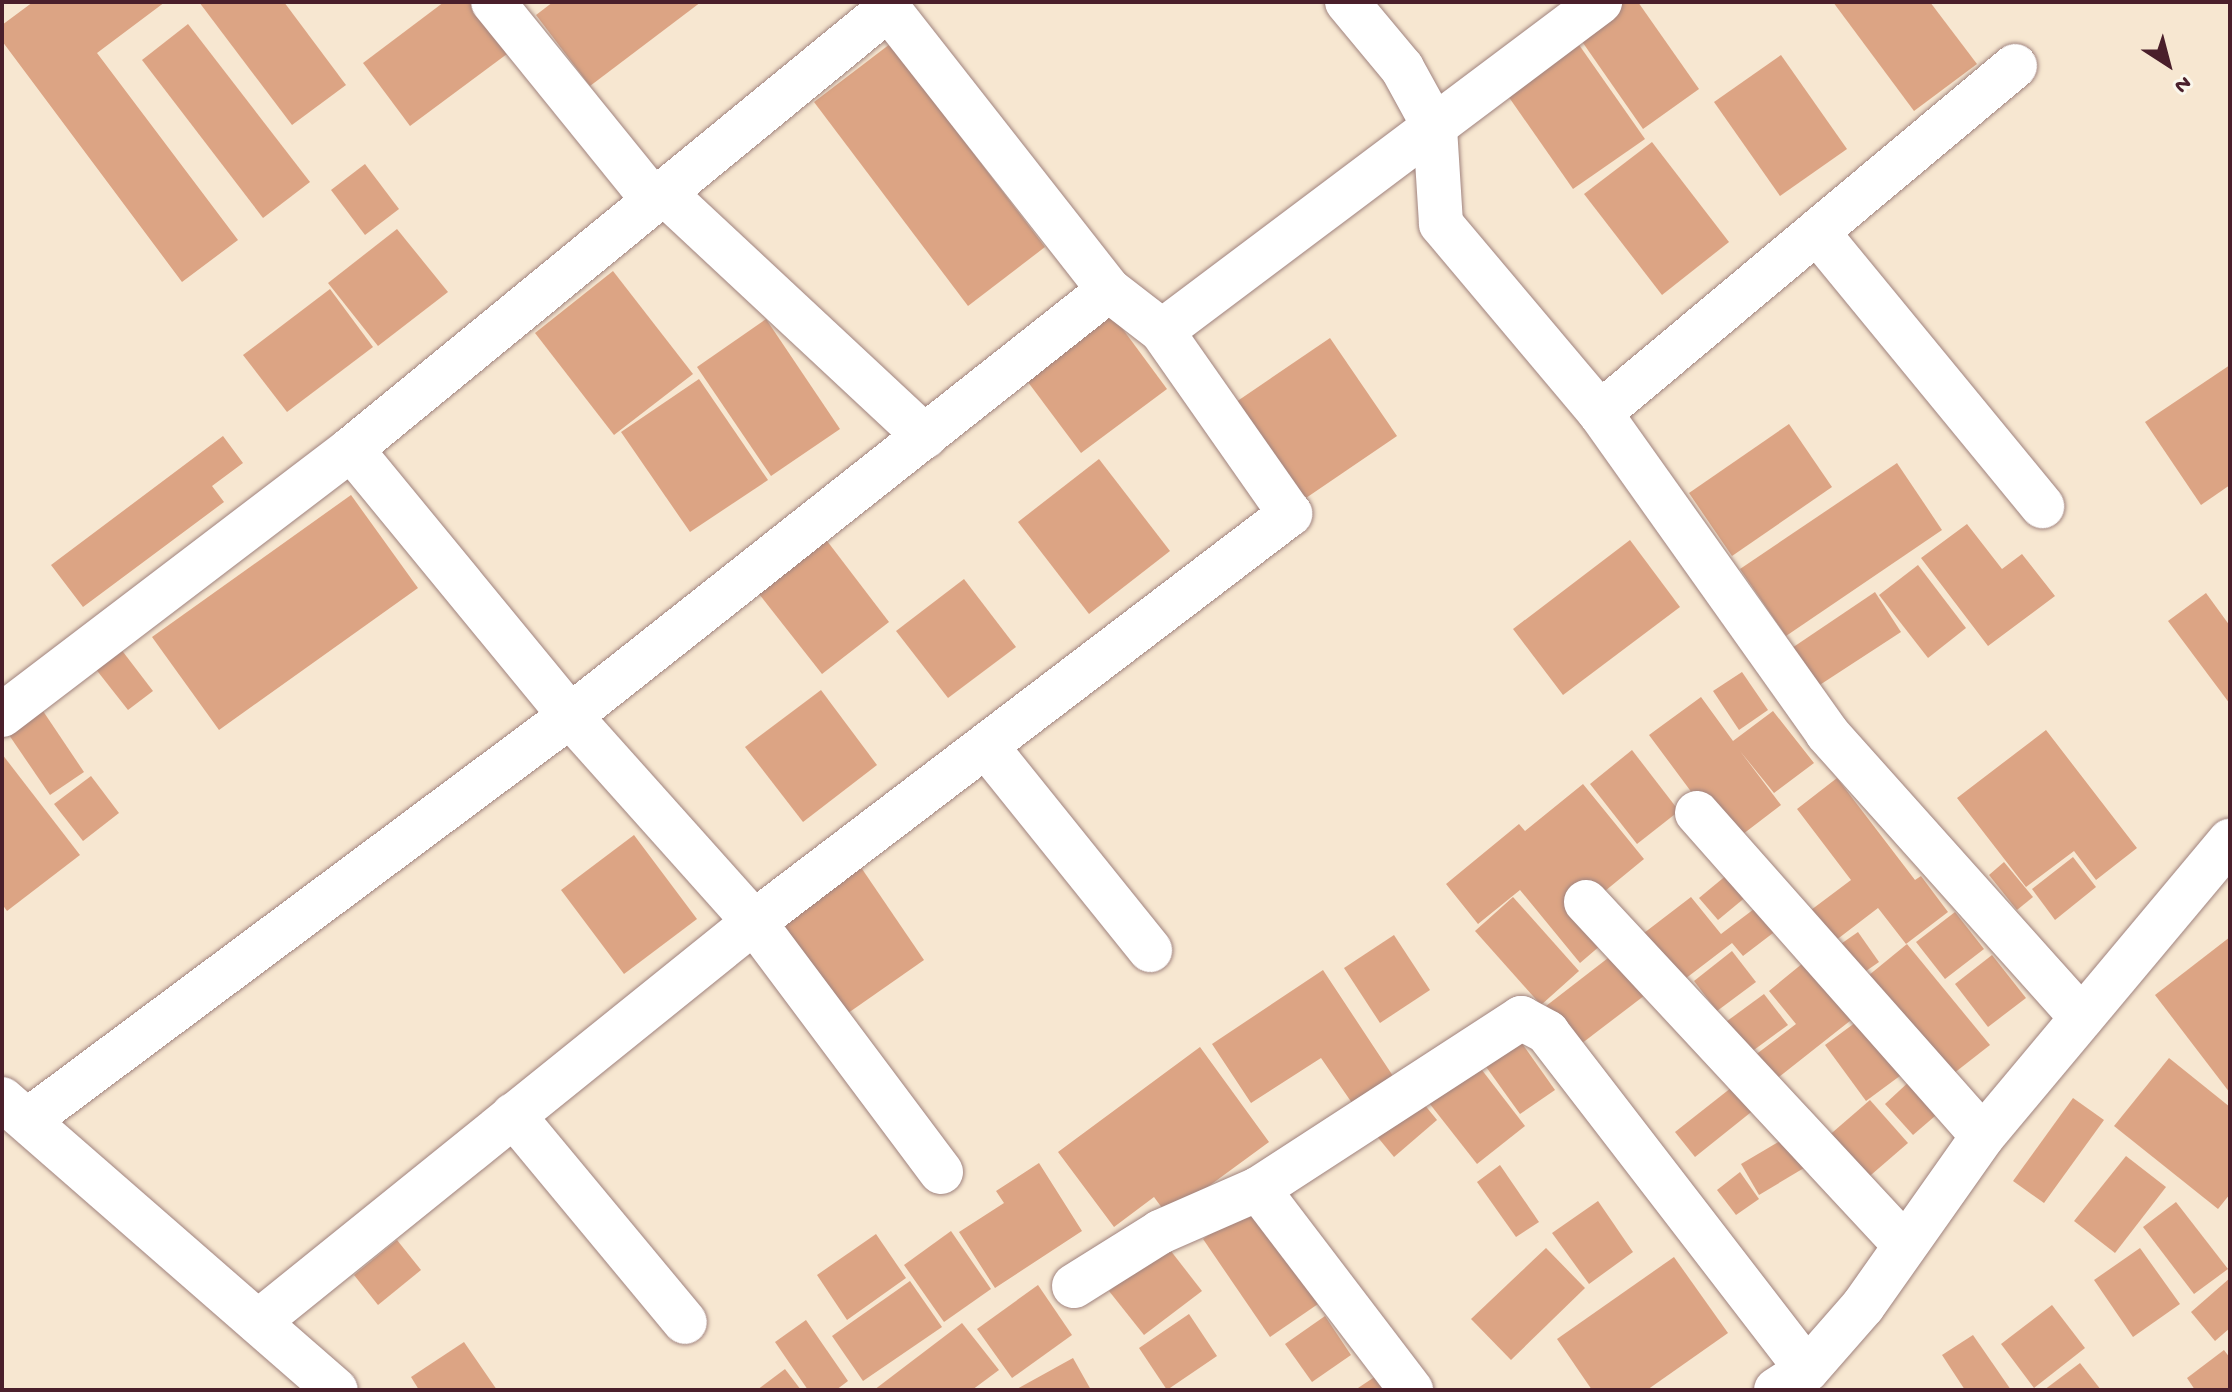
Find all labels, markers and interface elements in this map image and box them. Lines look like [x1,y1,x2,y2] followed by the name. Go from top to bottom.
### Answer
[2128,24,2208,104] north arrow
[2169,69,2196,98] text: N

